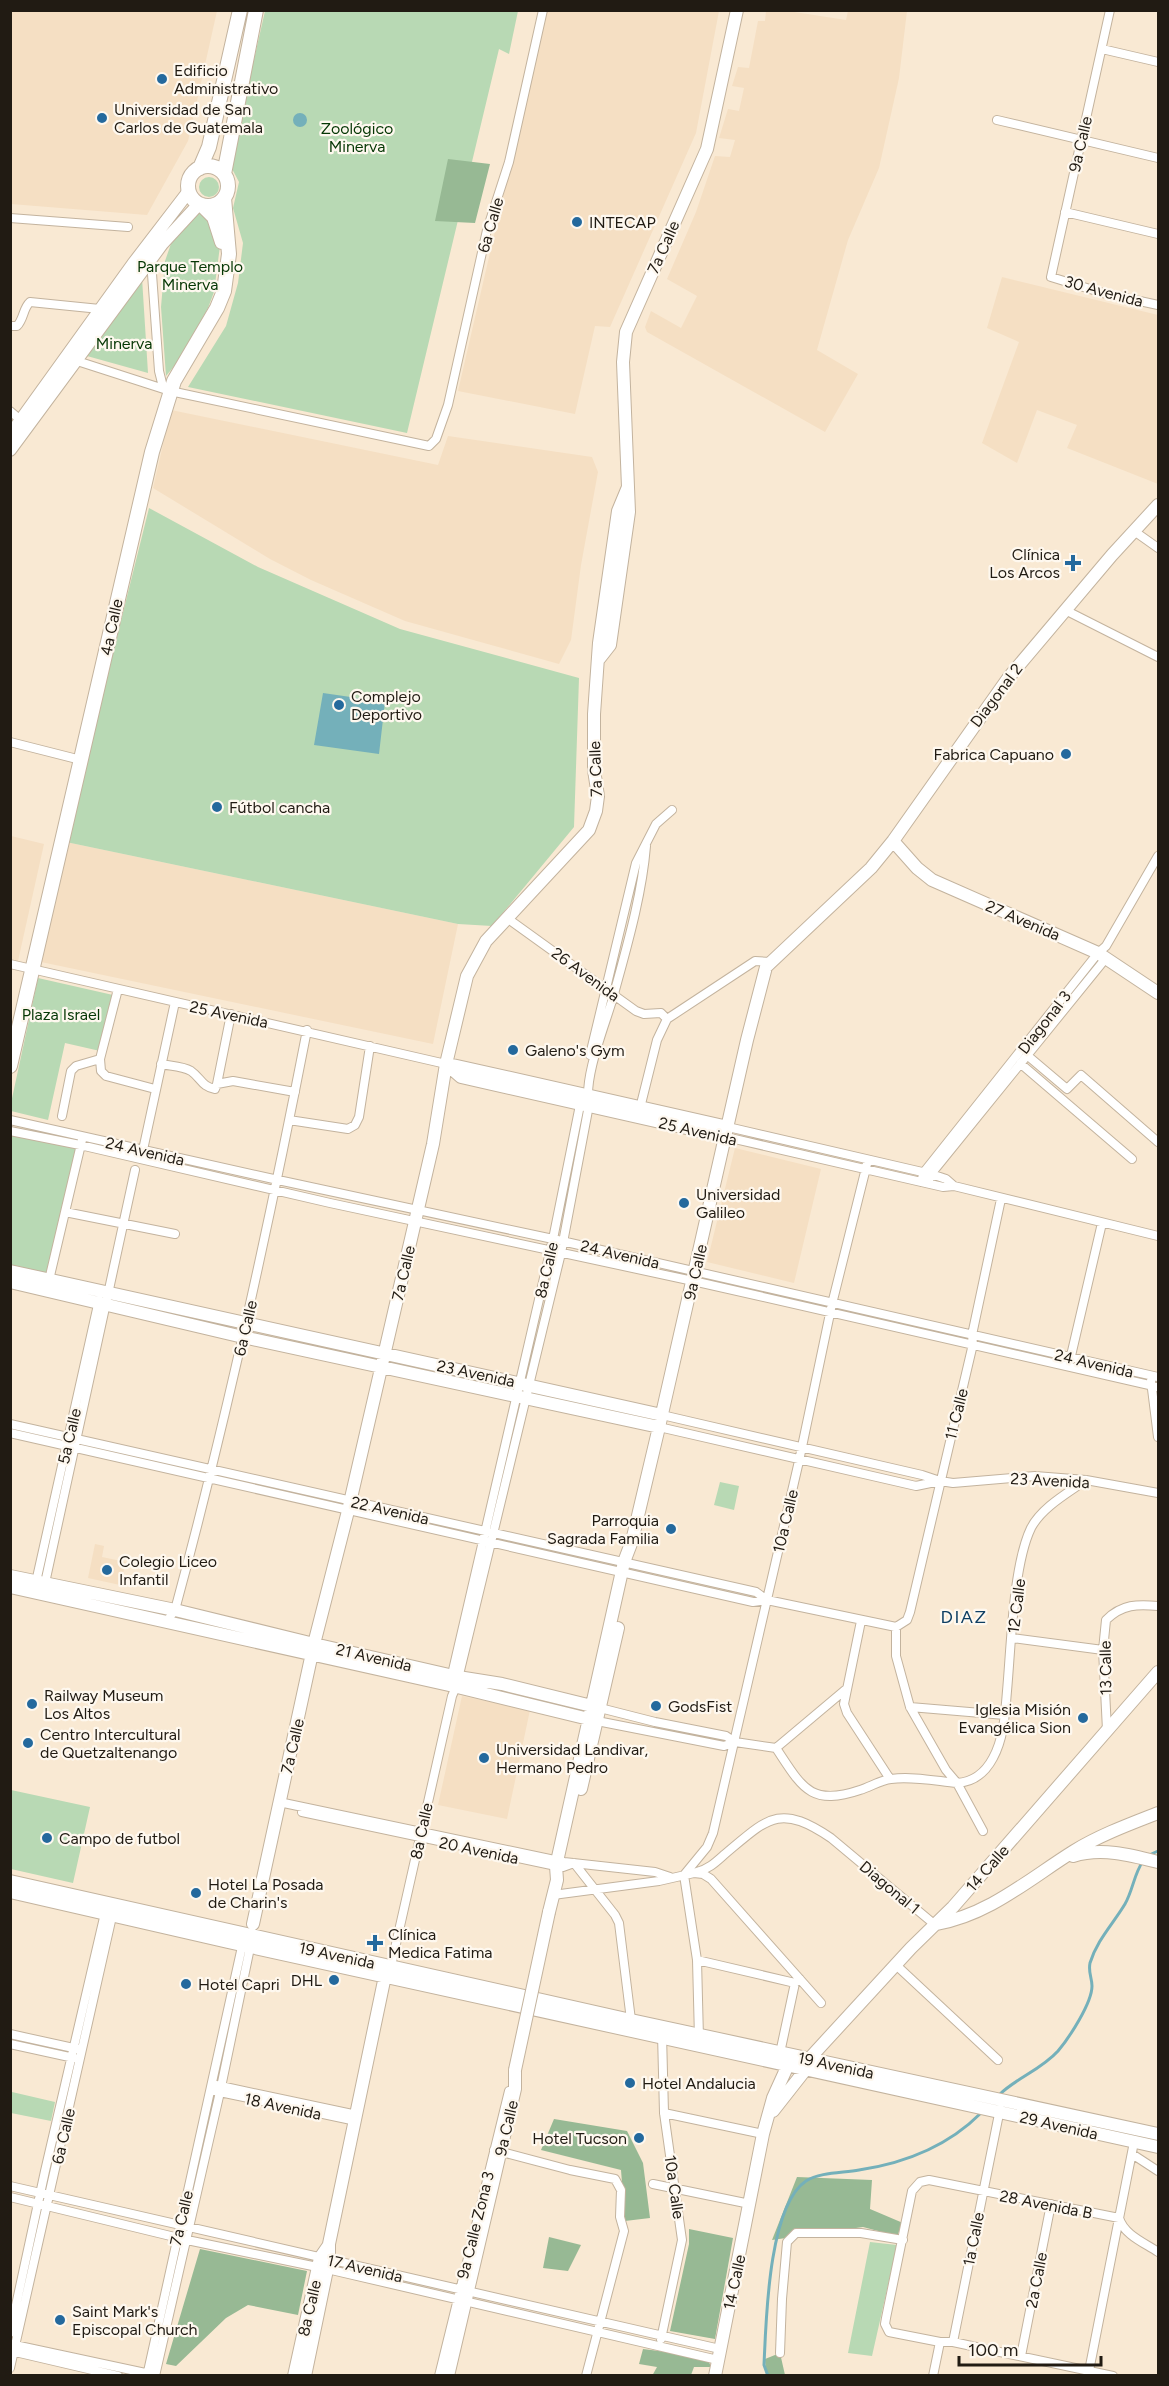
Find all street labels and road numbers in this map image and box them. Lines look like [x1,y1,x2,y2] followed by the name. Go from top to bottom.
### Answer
[1065,114,1096,174] street label: 9a Calle
[474,195,507,255] street label: 6a Calle
[643,217,684,277] street label: 7a Calle
[1062,272,1145,311] street label: 30 Avenida
[96,597,127,657] street label: 4a Calle
[966,660,1027,731] street label: Diagonal 2
[585,740,606,797] street label: 7a Calle
[983,896,1063,945] street label: 27 Avenida
[548,943,624,1006] street label: 26 Avenida
[1014,987,1075,1058] street label: Diagonal 3
[188,997,270,1032] street label: 25 Avenida
[657,1113,739,1150] street label: 25 Avenida
[104,1133,186,1170] street label: 24 Avenida
[579,1236,661,1273] street label: 24 Avenida
[531,1240,562,1300] street label: 8a Calle
[680,1242,711,1302] street label: 9a Calle
[388,1243,419,1303] street label: 7a Calle
[230,1298,261,1358] street label: 6a Calle
[1053,1345,1135,1382] street label: 24 Avenida
[435,1356,517,1391] street label: 23 Avenida
[941,1386,972,1442] street label: 11 Calle
[54,1406,85,1466] street label: 5a Calle
[1010,1469,1090,1492] street label: 23 Avenida
[769,1487,802,1555] street label: 10a Calle
[349,1492,431,1529] street label: 22 Avenida
[1004,1577,1029,1635] street label: 12 Calle
[334,1640,414,1675] street label: 21 Avenida
[1096,1640,1115,1696] street label: 13 Calle
[277,1716,308,1776] street label: 7a Calle
[406,1801,437,1861] street label: 8a Calle
[437,1833,520,1868] street label: 20 Avenida
[962,1841,1013,1896] street label: 14 Calle
[856,1857,924,1918] street label: Diagonal 1
[297,1938,377,1973] street label: 19 Avenida
[796,2048,876,2083] street label: 19 Avenida
[243,2089,323,2124] street label: 18 Avenida
[491,2098,522,2158] street label: 9a Calle
[48,2106,79,2166] street label: 6a Calle
[1018,2107,1100,2144] street label: 29 Avenida
[661,2154,688,2221] street label: 10a Calle
[453,2170,498,2281] street label: 9a Calle Zona 3
[998,2186,1094,2223] street label: 28 Avenida B
[166,2188,197,2248] street label: 7a Calle
[959,2210,988,2268] street label: 1a Calle
[1022,2250,1051,2310] street label: 2a Calle
[325,2251,404,2286] street label: 17 Avenida
[719,2252,750,2311] street label: 14 Calle
[294,2278,325,2338] street label: 8a Calle

